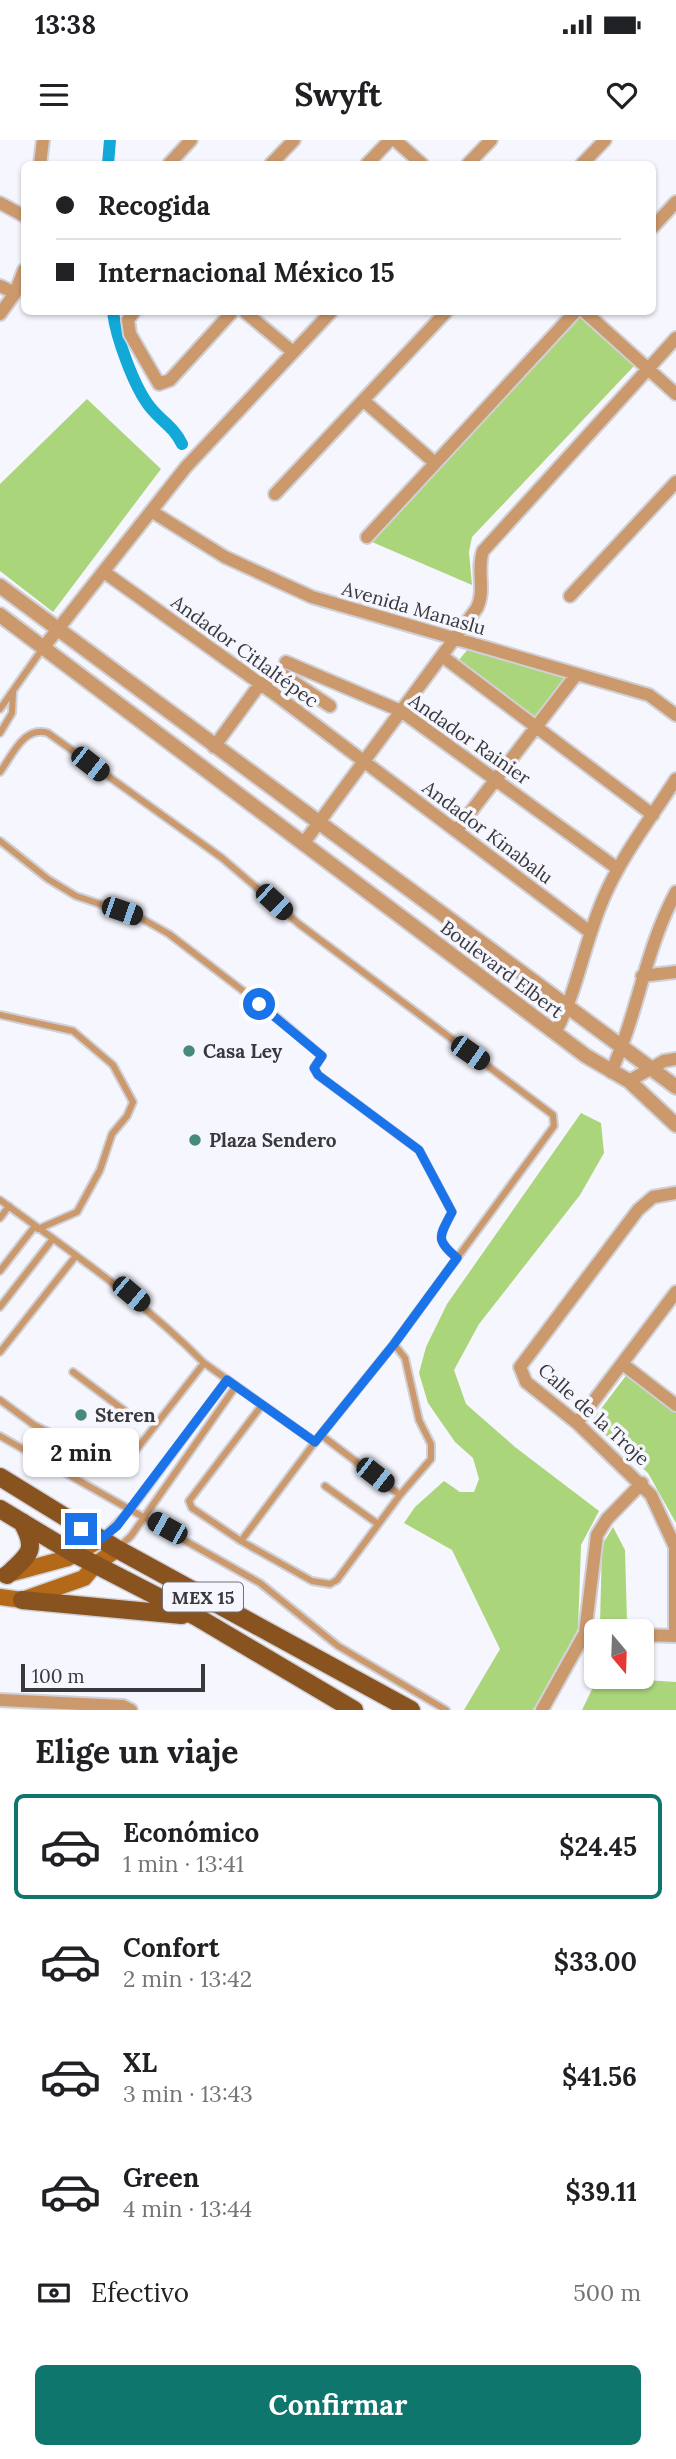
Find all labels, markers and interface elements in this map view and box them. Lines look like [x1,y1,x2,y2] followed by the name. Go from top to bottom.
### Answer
[35,8,96,41] text: 13:38
[294,74,382,115] text: Swyft
[35,76,73,114] icon: menu
[603,76,641,114] icon: heart
[98,189,210,222] text: Recogida
[98,256,395,289] text: Internacional México 15
[338,576,489,640] street label: Avenida Manaslu
[166,589,323,712] street label: Andador Citlaltépec
[404,688,536,790] street label: Andador Rainier
[67,743,114,785] car
[417,774,558,889] street label: Andador Kinabalu
[252,880,297,924] car
[99,894,146,928] car
[436,915,569,1023] street label: Boulevard Elbert
[243,988,275,1020] route start
[447,1032,494,1074] car
[203,1039,283,1063] place label: Casa Ley
[181,1043,197,1059] marker: Casa Ley
[209,1128,337,1152] place label: Plaza Sendero
[187,1132,203,1148] marker: Plaza Sendero
[109,1272,154,1316] car
[533,1358,655,1470] street label: Calle de la Troje
[95,1403,156,1427] place label: Steren
[73,1407,89,1423] marker: Steren
[23,1428,139,1476] callout: 2 min
[50,1438,112,1467] text: 2 min
[352,1454,399,1496] car
[144,1509,191,1547] car
[65,1513,97,1545] route end
[163,1582,243,1612] road number: MEX 15
[584,1619,654,1689] north arrow
[584,1619,654,1689] map controls
[21,1661,205,1693] scale bar
[32,1664,85,1688] text: 100 m
[35,1731,239,1772] text: Elige un viaje
[39,1815,102,1878] icon: car
[123,1816,259,1849] text: Económico
[559,1830,637,1863] text: $24.45
[123,1849,244,1878] text: 1 min · 13:41
[39,1930,102,1993] icon: car
[123,1931,220,1964] text: Confort
[554,1945,637,1978] text: $33.00
[123,1964,252,1993] text: 2 min · 13:42
[39,2045,102,2108] icon: car
[123,2046,157,2079] text: XL
[562,2060,637,2093] text: $41.56
[123,2079,253,2108] text: 3 min · 13:43
[39,2160,102,2223] icon: car
[123,2161,199,2194] text: Green
[565,2175,637,2208] text: $39.11
[123,2194,252,2223] text: 4 min · 13:44
[35,2274,73,2312] icon: cash
[91,2276,189,2309] text: Efectivo
[573,2278,641,2307] text: 500 m
[35,2365,641,2445] button: Confirmar

